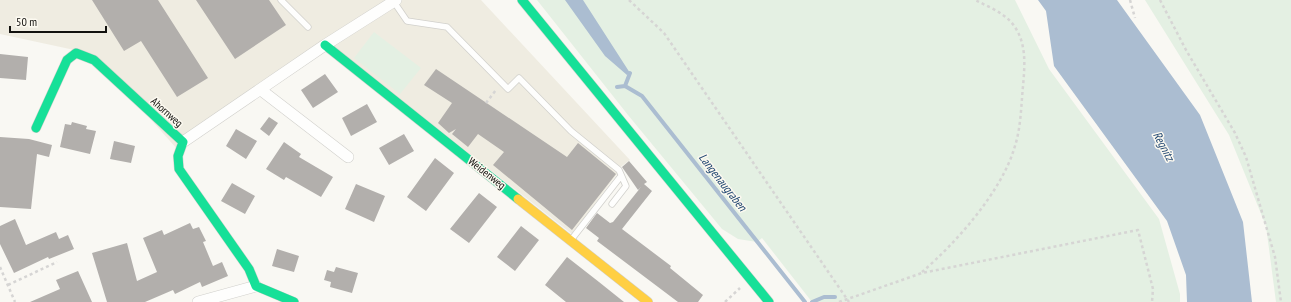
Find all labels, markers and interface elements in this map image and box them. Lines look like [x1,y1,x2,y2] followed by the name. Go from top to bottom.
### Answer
[10,8,106,34] scale bar
[16,14,37,29] text: 50 m
[148,94,186,130] street label: Ahornweg
[1150,129,1179,165] water label: Regnitz
[696,150,751,214] water label: Langenaugraben
[465,154,509,192] street label: Weidenweg

